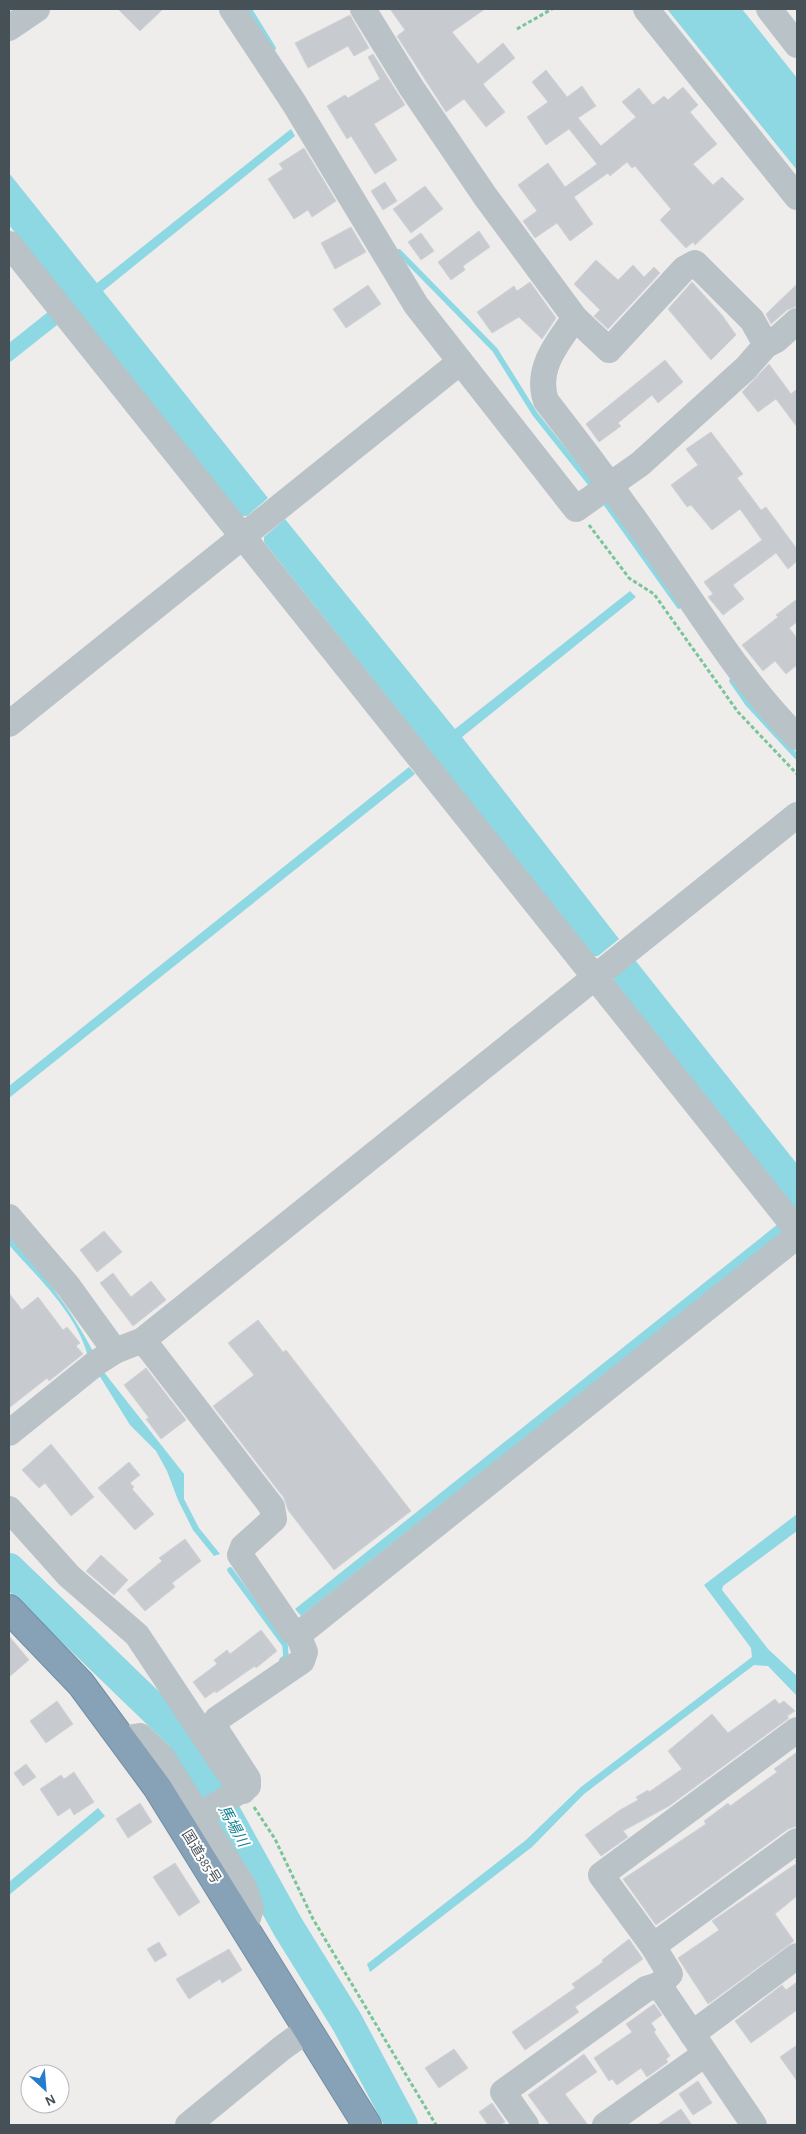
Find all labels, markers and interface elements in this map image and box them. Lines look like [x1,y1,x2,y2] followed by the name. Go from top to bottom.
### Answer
[216,1802,252,1851] water label: 馬場川
[179,1827,224,1886] street label: 国道385号
[20,2064,70,2114] north arrow
[43,2091,58,2108] text: N

